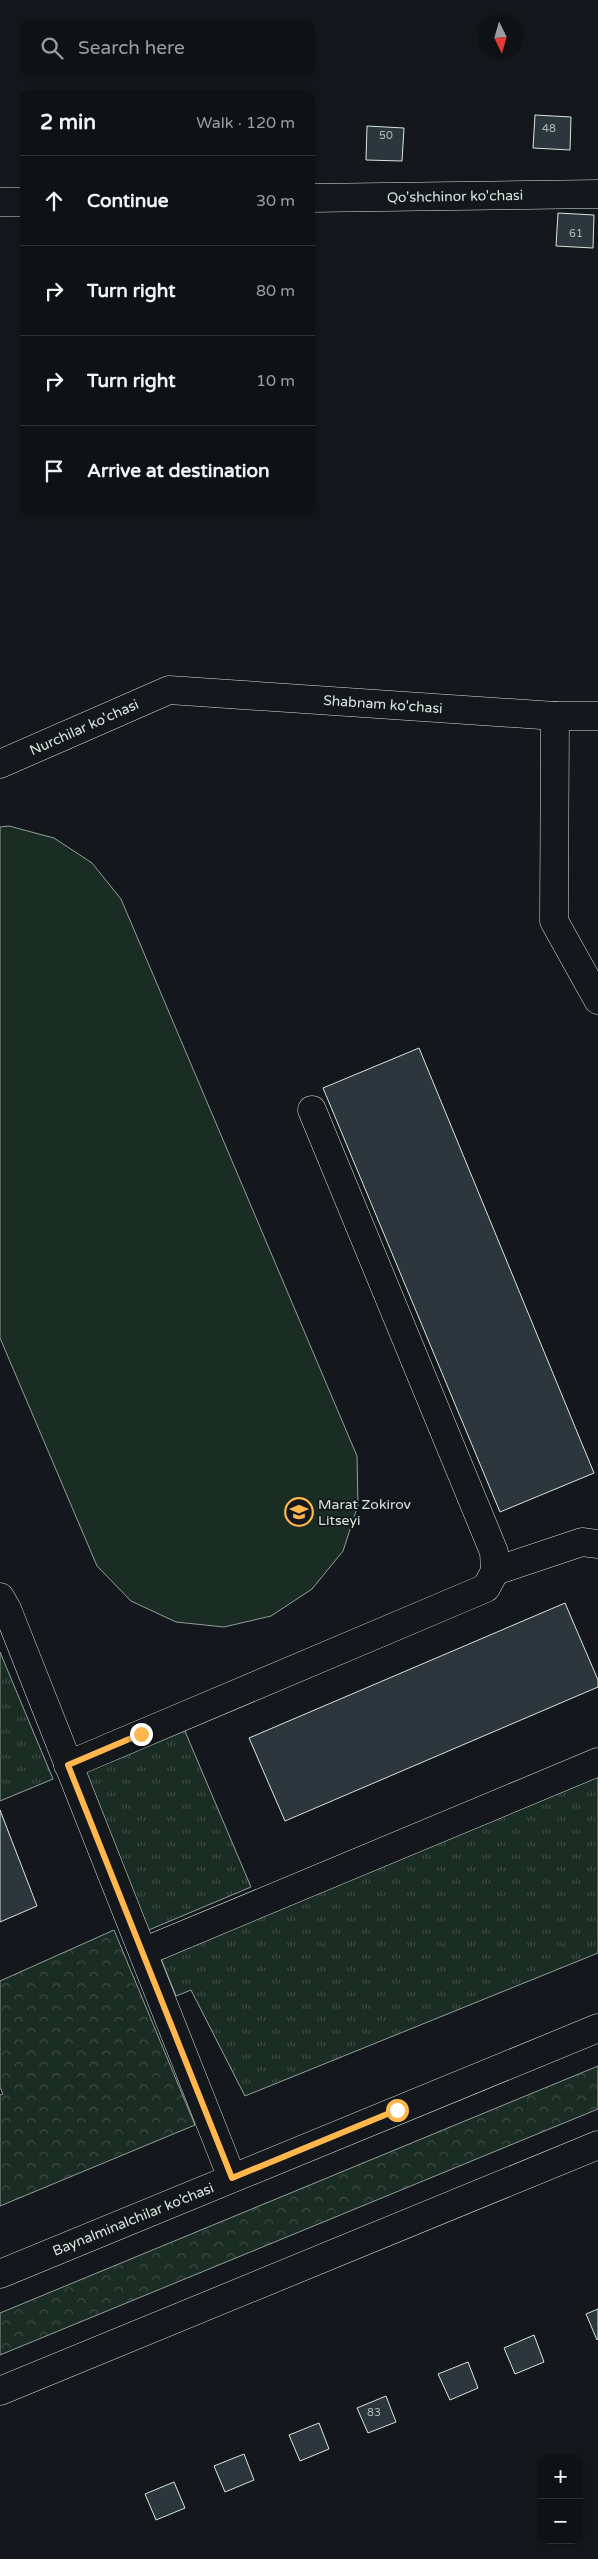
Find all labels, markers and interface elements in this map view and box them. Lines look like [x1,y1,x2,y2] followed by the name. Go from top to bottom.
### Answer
[478,15,523,60] north arrow
[20,20,315,75] search box
[38,34,66,62] icon: search
[78,37,185,59] text: Search here
[40,110,96,135] text: 2 min
[196,113,295,133] text: Walk · 120 m
[542,122,556,135] house number: 48
[379,129,393,142] house number: 50
[40,187,68,215] icon: ahead
[387,187,523,206] street label: Qo'shchinor ko'chasi
[87,190,169,212] text: Continue
[256,191,295,211] text: 30 m
[569,227,583,240] house number: 61
[40,277,68,305] icon: right
[87,280,175,302] text: Turn right
[256,281,295,301] text: 80 m
[40,367,68,395] icon: right
[87,370,175,392] text: Turn right
[256,371,295,391] text: 10 m
[40,457,68,485] icon: arrive
[87,460,270,482] text: Arrive at destination
[323,692,443,717] street label: Shabnam ko'chasi
[27,696,141,759] street label: Nurchilar ko'chasi
[318,1496,412,1529] place label: Marat Zokirov Litseyi
[284,1497,314,1527] school or university icon: Marat Zokirov Litseyi
[130,1723,153,1746] route end
[386,2099,409,2122] route start
[50,2179,216,2260] street label: Baynalminalchilar ko’chasi
[367,2406,381,2419] house number: 83
[538,2454,583,2544] map controls
[538,2454,583,2499] button: +
[538,2499,583,2544] button: −

